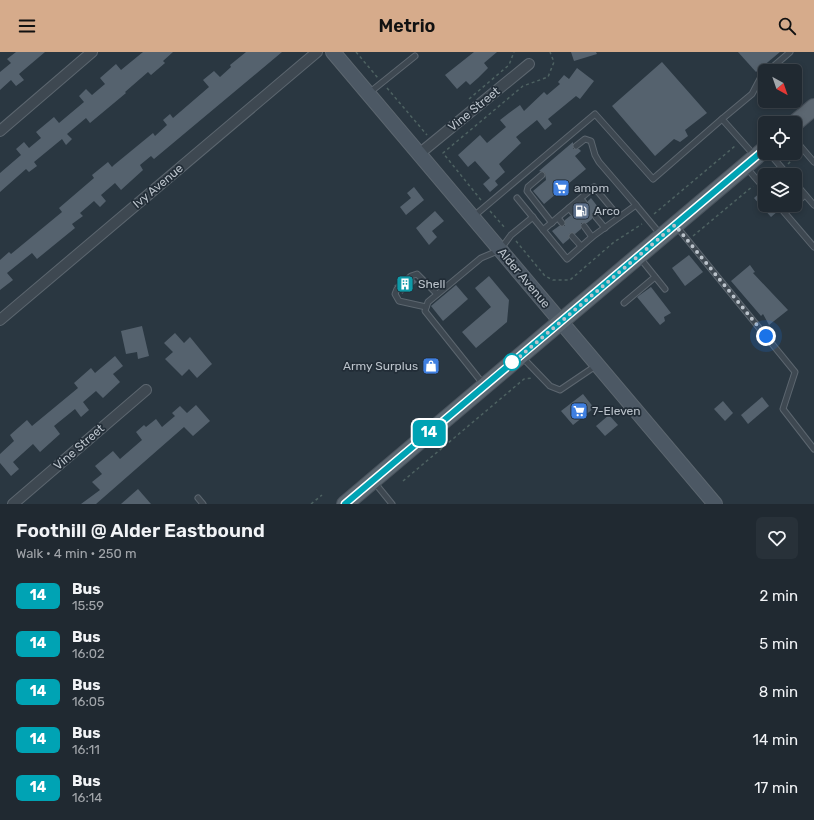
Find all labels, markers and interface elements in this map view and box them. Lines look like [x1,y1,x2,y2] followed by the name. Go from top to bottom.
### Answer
[16,15,38,37] icon: menu
[379,15,435,37] text: Metrio
[776,15,798,37] icon: search
[758,64,802,108] north arrow
[758,64,802,212] map controls
[445,84,503,134] street label: Vine Street
[758,116,802,160] button: locate
[130,161,186,211] street label: Ivy Avenue
[758,168,802,212] button: layers
[551,178,571,198] supermarket icon: ampm
[574,181,609,195] place label: ampm
[571,201,591,221] fuel station icon: Arco
[594,204,620,218] place label: Arco
[495,245,553,311] street label: Alder Avenue
[395,274,415,294] building icon: Shell
[418,277,445,291] place label: Shell
[756,326,776,346] your location
[503,353,521,371] unlabelled marker
[421,356,441,376] shop icon: Army Surplus
[343,359,418,373] place label: Army Surplus
[569,401,589,421] supermarket icon: 7-Eleven
[592,404,641,418] place label: 7-Eleven
[411,420,447,446] line badge: 14
[51,421,107,473] street label: Vine Street
[421,424,437,441] text: 14
[756,517,798,559] button: heart
[16,519,265,542] text: Foothill @ Alder Eastbound
[16,546,137,561] text: Walk · 4 min · 250 m
[72,580,100,598] text: Bus
[30,587,46,604] text: 14
[759,587,798,605] text: 2 min
[72,598,104,613] text: 15:59
[72,628,100,646] text: Bus
[30,635,46,652] text: 14
[759,635,798,653] text: 5 min
[72,646,105,661] text: 16:02
[72,676,100,694] text: Bus
[30,683,46,700] text: 14
[759,683,798,701] text: 8 min
[72,694,105,709] text: 16:05
[72,724,100,742] text: Bus
[30,731,46,748] text: 14
[753,731,798,749] text: 14 min
[72,742,100,757] text: 16:11
[72,772,100,790] text: Bus
[30,779,46,796] text: 14
[754,779,798,797] text: 17 min
[72,790,102,805] text: 16:14

